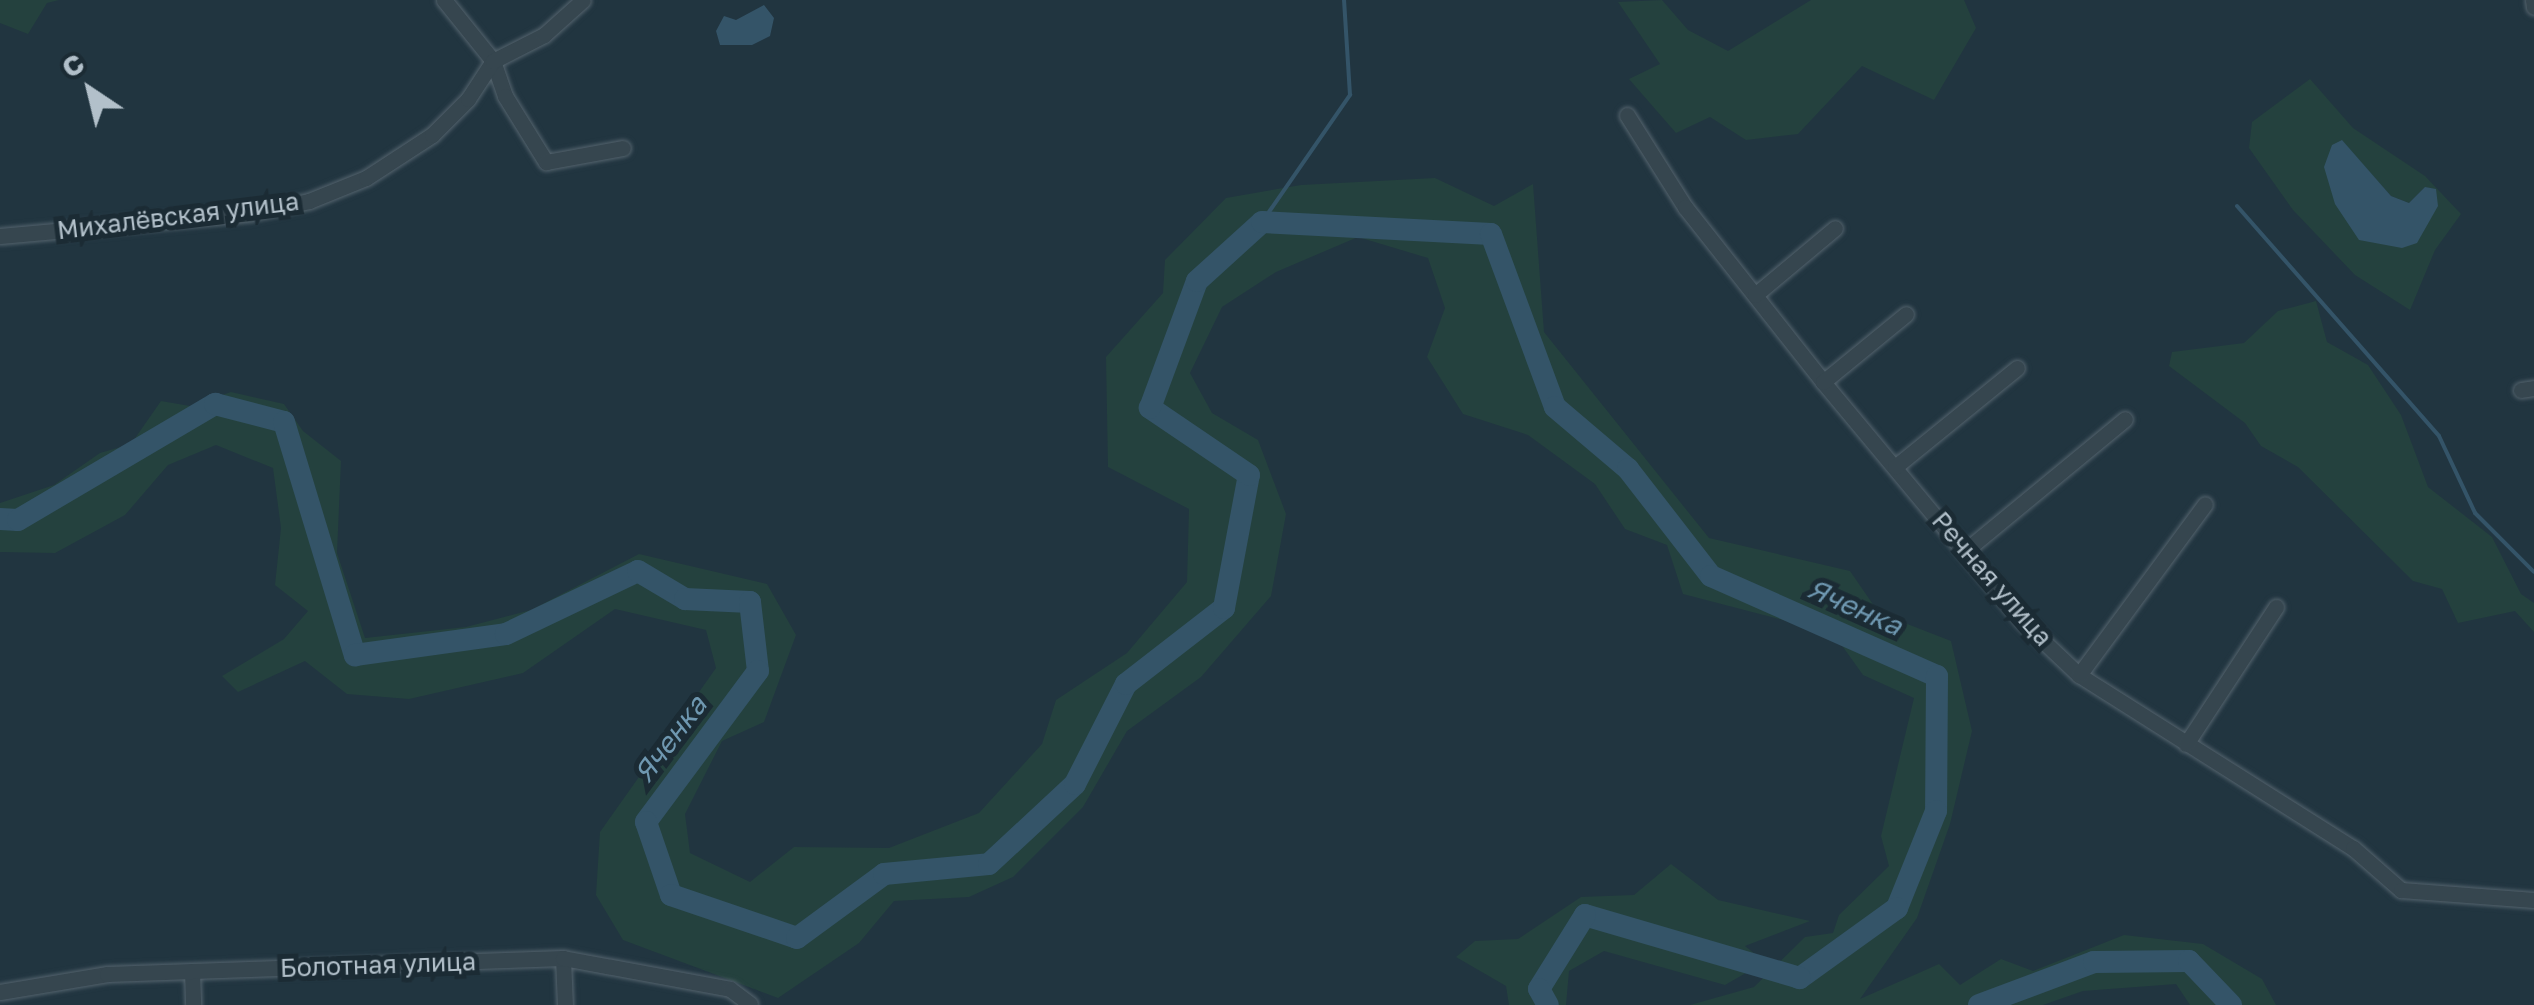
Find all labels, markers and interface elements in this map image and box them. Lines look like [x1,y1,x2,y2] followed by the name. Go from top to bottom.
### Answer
[40,40,140,140] north arrow
[55,46,90,84] text: С
[55,186,301,246] street label: Михалёвская улица
[1926,506,2058,652] street label: Речная улица
[1803,571,1907,643] water label: Яченка
[627,689,713,789] water label: Яченка
[279,947,477,983] street label: Болотная улица

